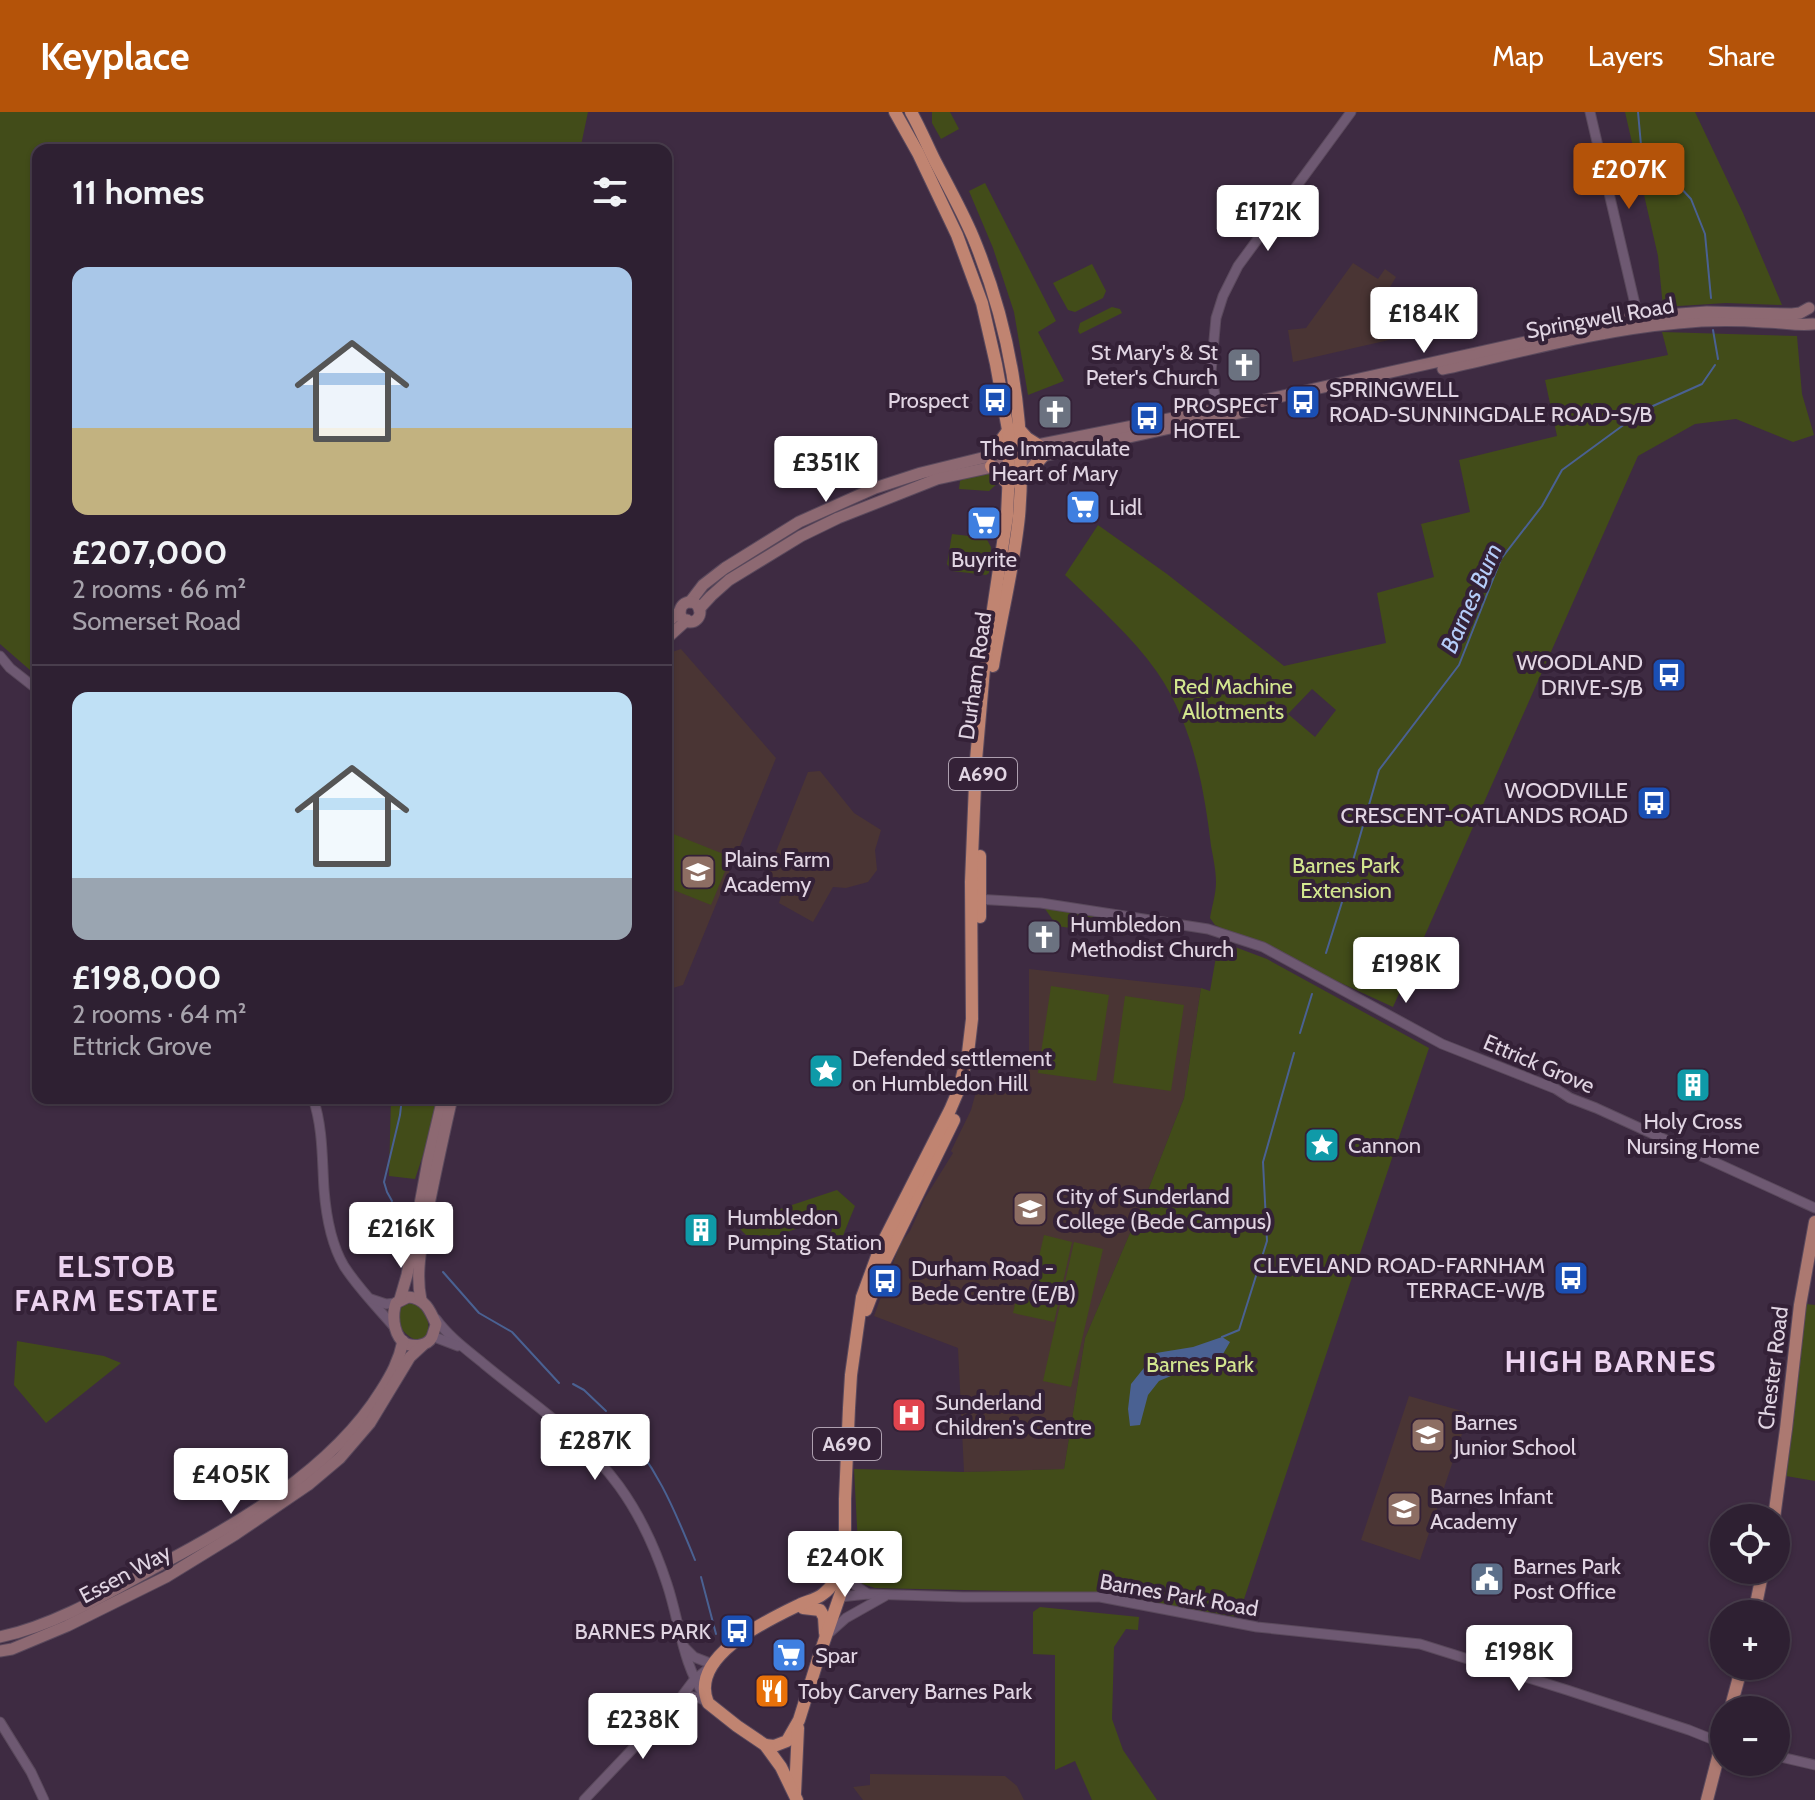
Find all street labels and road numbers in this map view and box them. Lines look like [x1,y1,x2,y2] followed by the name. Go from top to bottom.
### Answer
[1524,292,1676,344] street label: Springwell Road
[953,610,997,742] street label: Durham Road
[949,758,1017,790] road number: A690
[1479,1028,1599,1100] street label: Ettrick Grove
[1752,1305,1794,1431] street label: Chester Road
[813,1428,881,1460] road number: A690
[75,1539,175,1609] street label: Essen Way
[1098,1568,1260,1622] street label: Barnes Park Road

